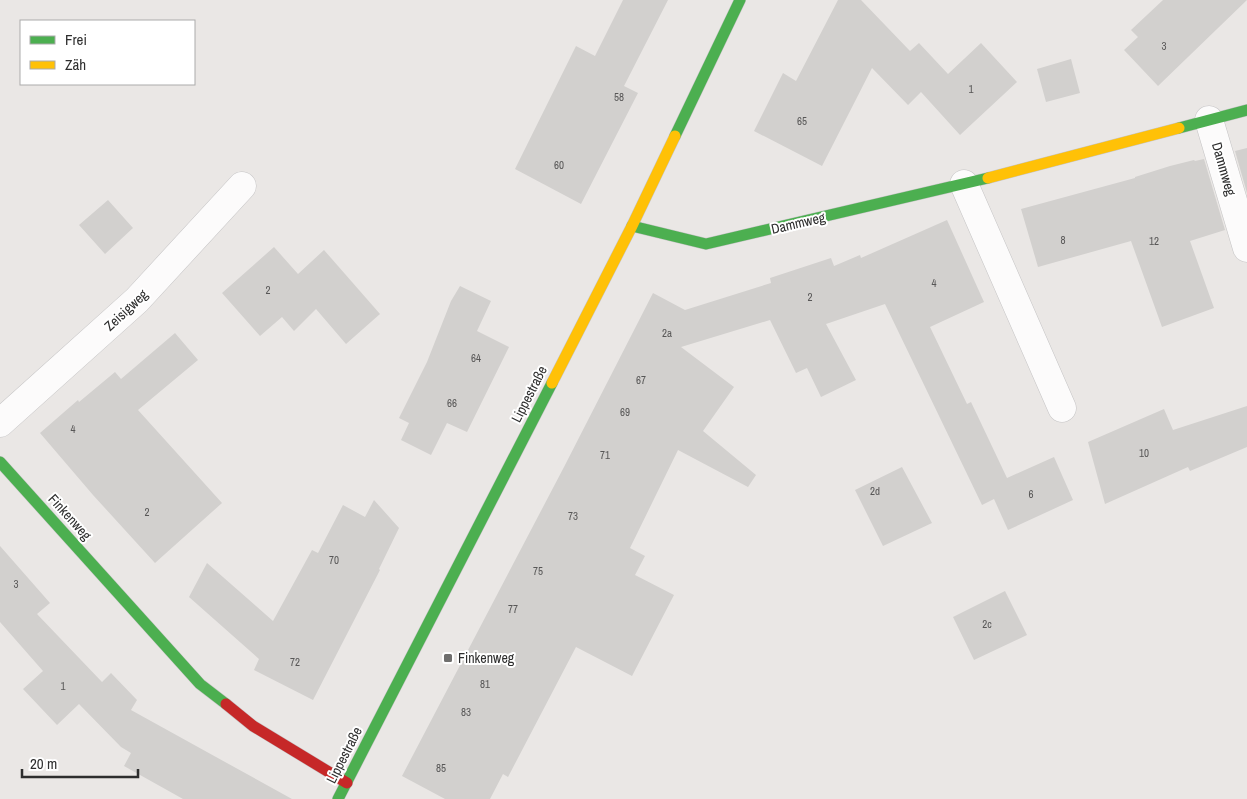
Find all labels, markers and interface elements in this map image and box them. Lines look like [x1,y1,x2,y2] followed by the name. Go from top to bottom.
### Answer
[20,20,195,85] legend
[65,29,87,50] text: Frei
[1161,39,1167,53] house number: 3
[65,54,86,75] text: Zäh
[968,82,974,96] house number: 1
[614,90,624,104] house number: 58
[797,114,807,128] house number: 65
[1208,140,1240,198] street label: Dammweg
[554,158,564,172] house number: 60
[769,208,827,238] street label: Dammweg
[1060,233,1066,247] house number: 8
[1149,234,1159,248] house number: 12
[931,276,937,290] house number: 4
[265,283,271,297] house number: 2
[100,285,152,335] street label: Zeisigweg
[807,290,813,304] house number: 2
[662,326,672,340] house number: 2a
[471,351,481,365] house number: 64
[507,363,551,425] street label: Lippestraße
[636,373,646,387] house number: 67
[447,396,457,410] house number: 66
[620,405,630,419] house number: 69
[70,422,76,436] house number: 4
[1139,446,1149,460] house number: 10
[600,448,610,462] house number: 71
[870,484,880,498] house number: 2d
[1028,487,1034,501] house number: 6
[45,490,96,544] street label: Finkenweg
[144,505,150,519] house number: 2
[568,509,578,523] house number: 73
[329,553,339,567] house number: 70
[533,564,543,578] house number: 75
[13,577,19,591] house number: 3
[508,602,518,616] house number: 77
[982,617,992,631] house number: 2c
[458,649,515,667] place label: Finkenweg
[442,652,454,664] marker: Finkenweg
[290,655,300,669] house number: 72
[480,677,490,691] house number: 81
[60,679,66,693] house number: 1
[461,705,471,719] house number: 83
[322,724,366,786] street label: Lippestraße
[22,746,139,778] scale bar
[30,753,57,774] text: 20 m
[436,761,446,775] house number: 85

